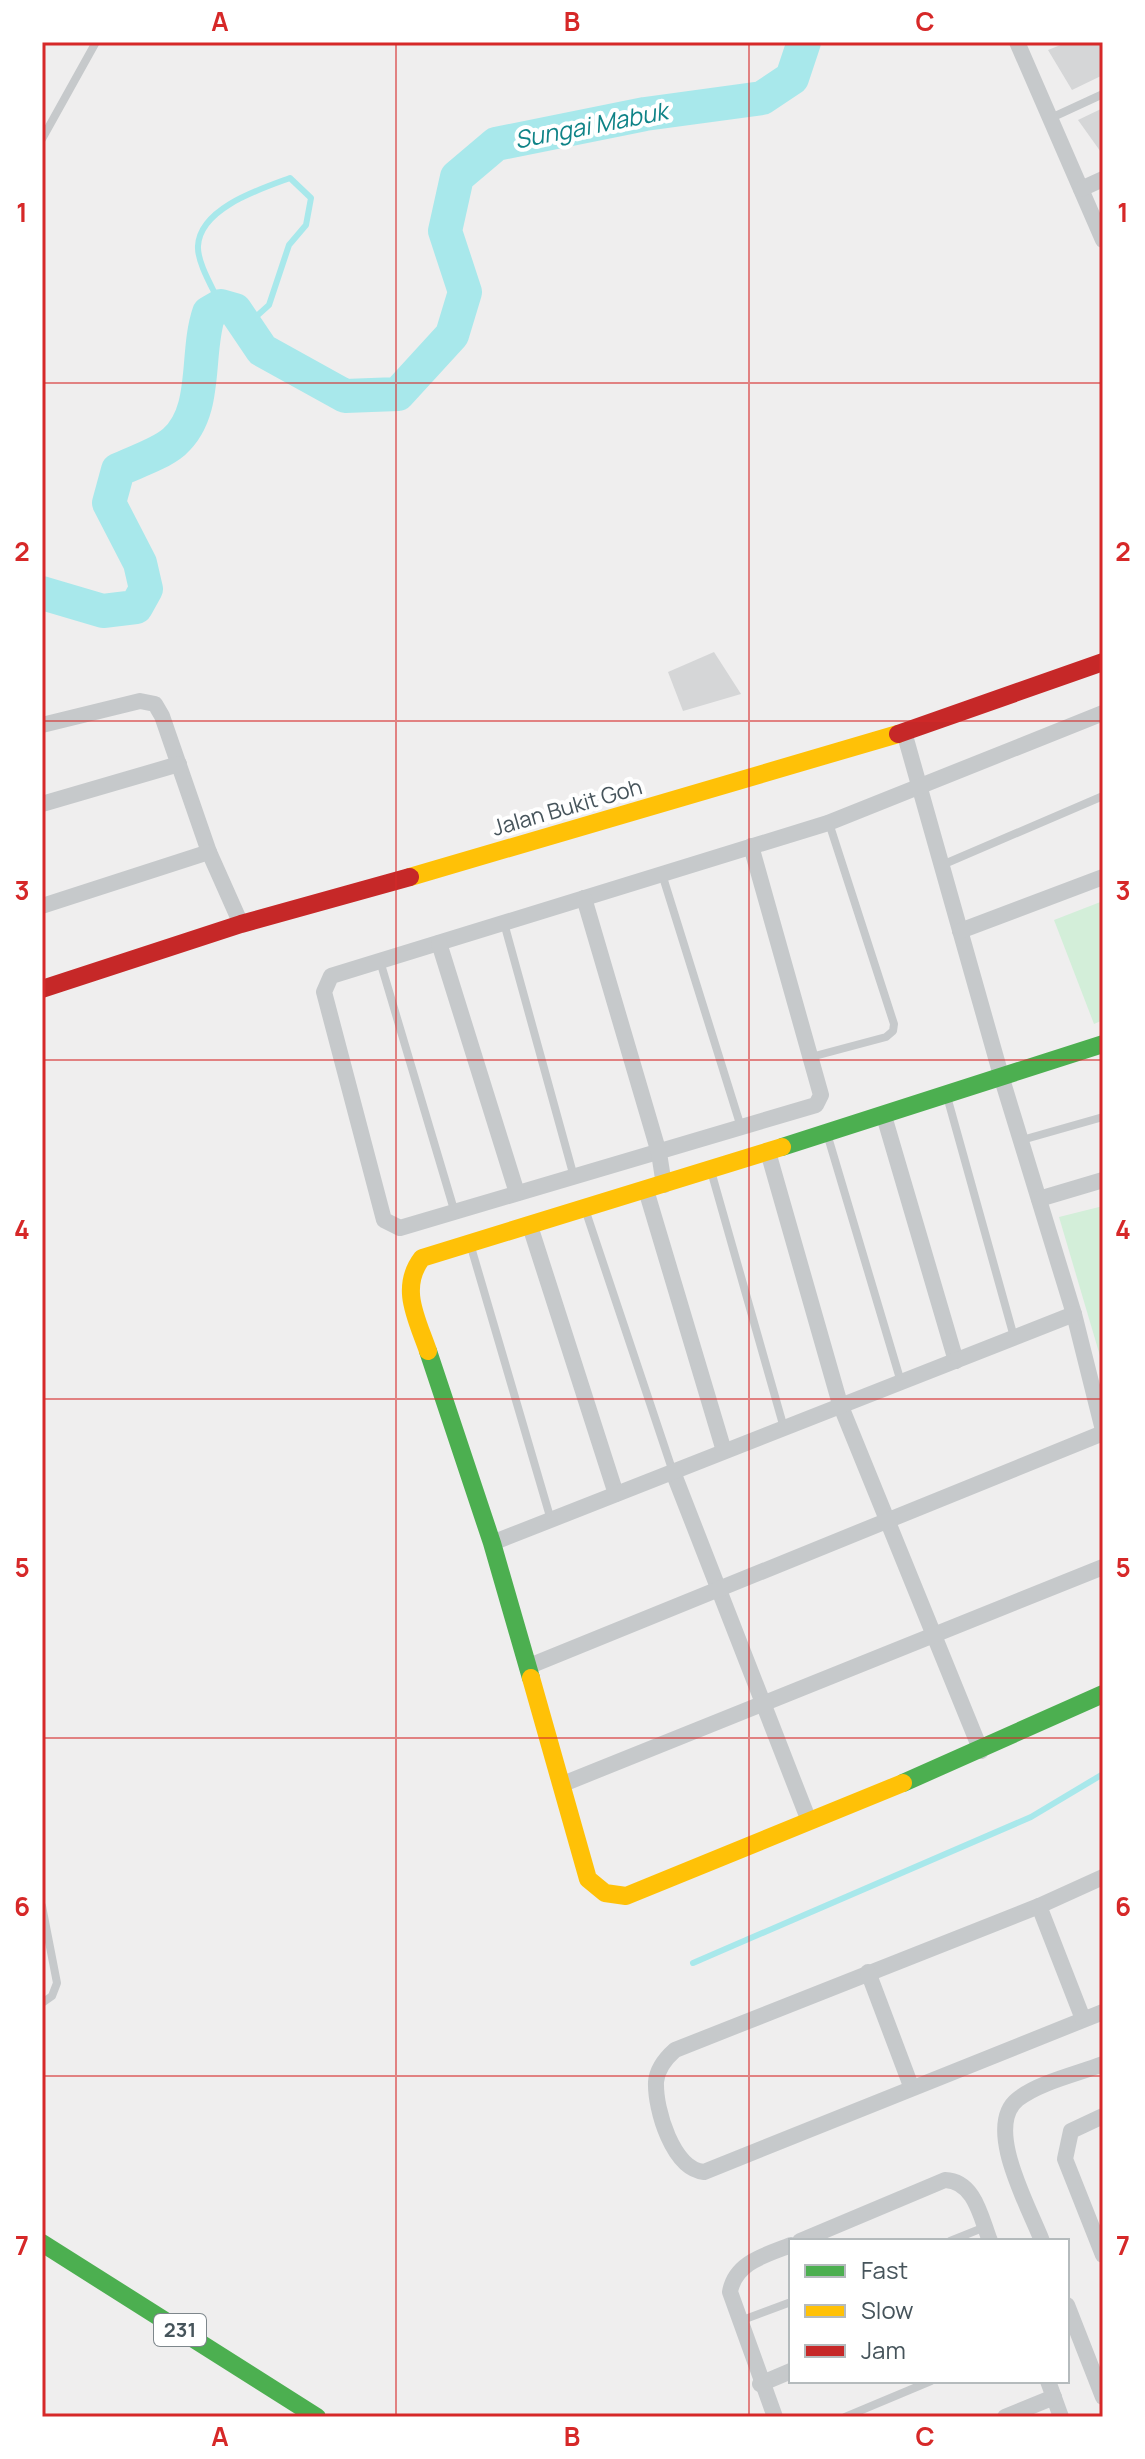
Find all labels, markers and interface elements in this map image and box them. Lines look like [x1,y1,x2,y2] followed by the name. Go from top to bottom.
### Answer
[211,3,229,39] text: A
[564,3,580,39] text: B
[915,3,935,39] text: C
[511,93,673,156] water label: Sungai Mabuk
[16,194,28,230] text: 1
[1117,194,1129,230] text: 1
[14,533,30,569] text: 2
[1115,533,1131,569] text: 2
[489,771,645,843] street label: Jalan Bukit Goh
[14,872,30,908] text: 3
[1115,872,1131,908] text: 3
[14,1211,30,1247] text: 4
[1115,1211,1131,1247] text: 4
[14,1549,30,1585] text: 5
[1115,1549,1131,1585] text: 5
[14,1888,30,1924] text: 6
[1115,1888,1131,1924] text: 6
[15,2227,29,2263] text: 7
[1116,2227,1130,2263] text: 7
[789,2239,1069,2383] legend
[861,2253,908,2286] text: Fast
[861,2293,914,2326] text: Slow
[154,2314,206,2346] road number: 231
[861,2333,906,2366] text: Jam
[211,2418,229,2454] text: A
[564,2418,580,2454] text: B
[915,2418,935,2454] text: C

